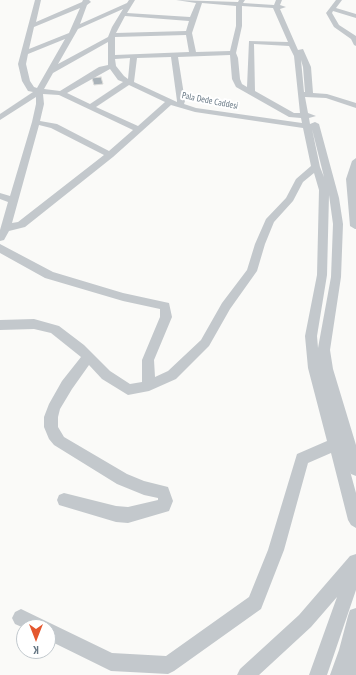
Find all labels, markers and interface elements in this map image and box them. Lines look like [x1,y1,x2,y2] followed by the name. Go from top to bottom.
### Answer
[181,90,239,112] street label: Pala Dede Caddesi
[16,619,56,659] north arrow
[33,643,39,657] text: K

